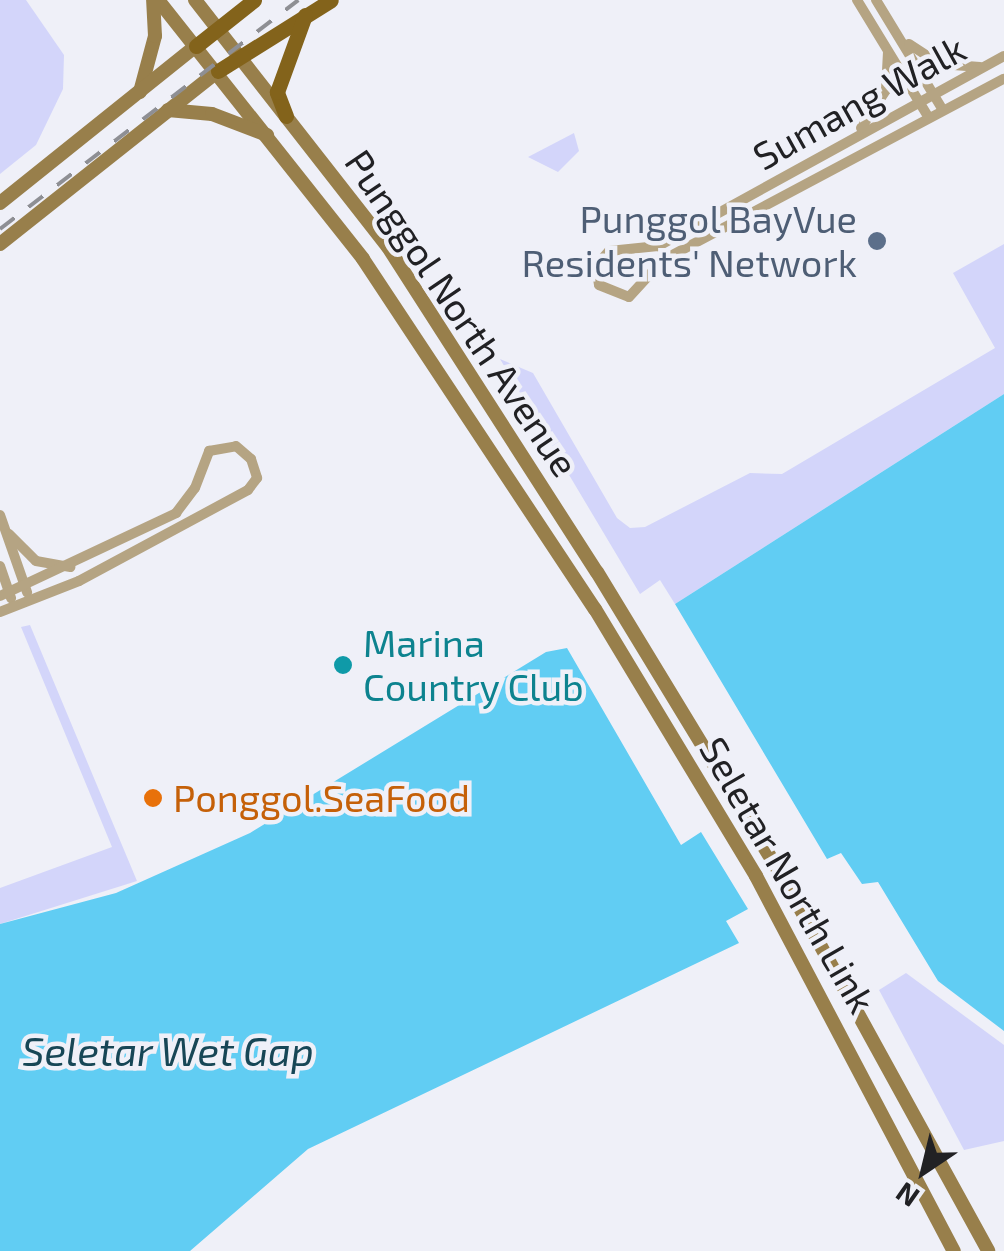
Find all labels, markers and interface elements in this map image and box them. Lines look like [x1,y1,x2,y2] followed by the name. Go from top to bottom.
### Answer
[745,25,973,179] street label: Sumang Walk
[335,140,589,486] street label: Punggol North Avenue
[521,196,857,286] place label: Punggol BayVue Residents' Network
[866,230,888,252] marker: Punggol BayVue Residents' Network
[363,620,585,709] place label: Marina Country Club
[332,654,354,676] marker: Marina Country Club
[690,729,886,1021] street label: Seletar North Link
[173,775,470,821] place label: Ponggol.SeaFood
[142,787,164,809] marker: Ponggol.SeaFood
[21,1026,315,1074] water label: Seletar Wet Gap
[874,1121,974,1221] north arrow
[889,1176,925,1215] text: N

